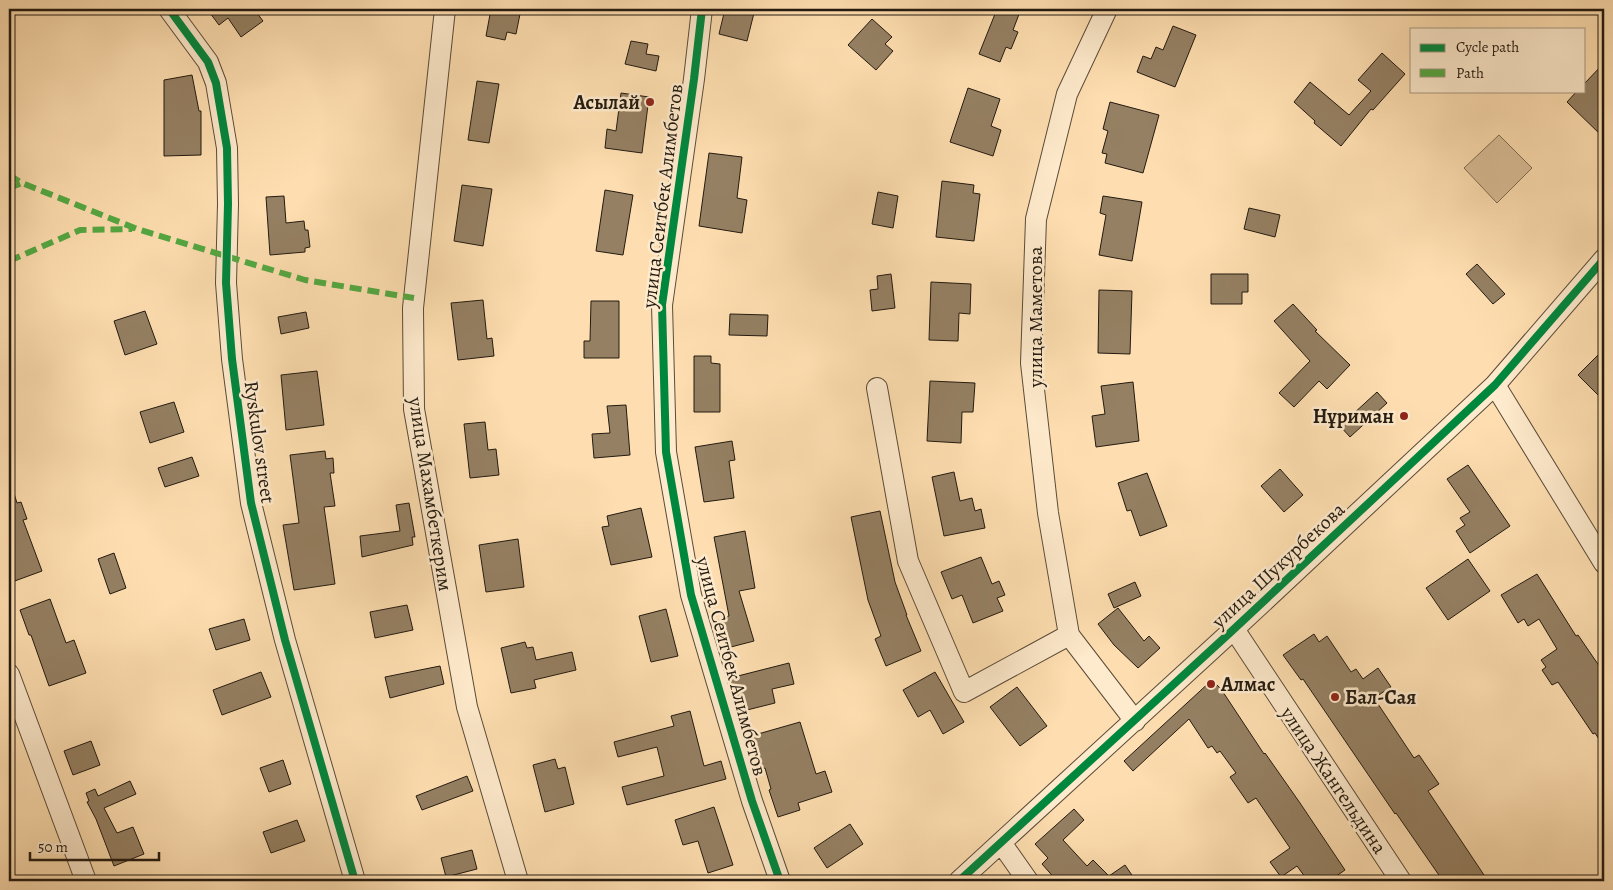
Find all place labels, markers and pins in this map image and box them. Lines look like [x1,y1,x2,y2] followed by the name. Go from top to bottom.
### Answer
[572,89,640,116] place label: Асылай
[644,96,656,108] marker: Асылай
[1313,403,1394,430] place label: Нұриман
[1398,410,1410,422] marker: Нұриман
[1220,671,1275,698] place label: Алмас
[1205,678,1217,690] marker: Алмас
[1345,684,1416,711] place label: Бал-Сая
[1329,691,1341,703] marker: Бал-Сая

